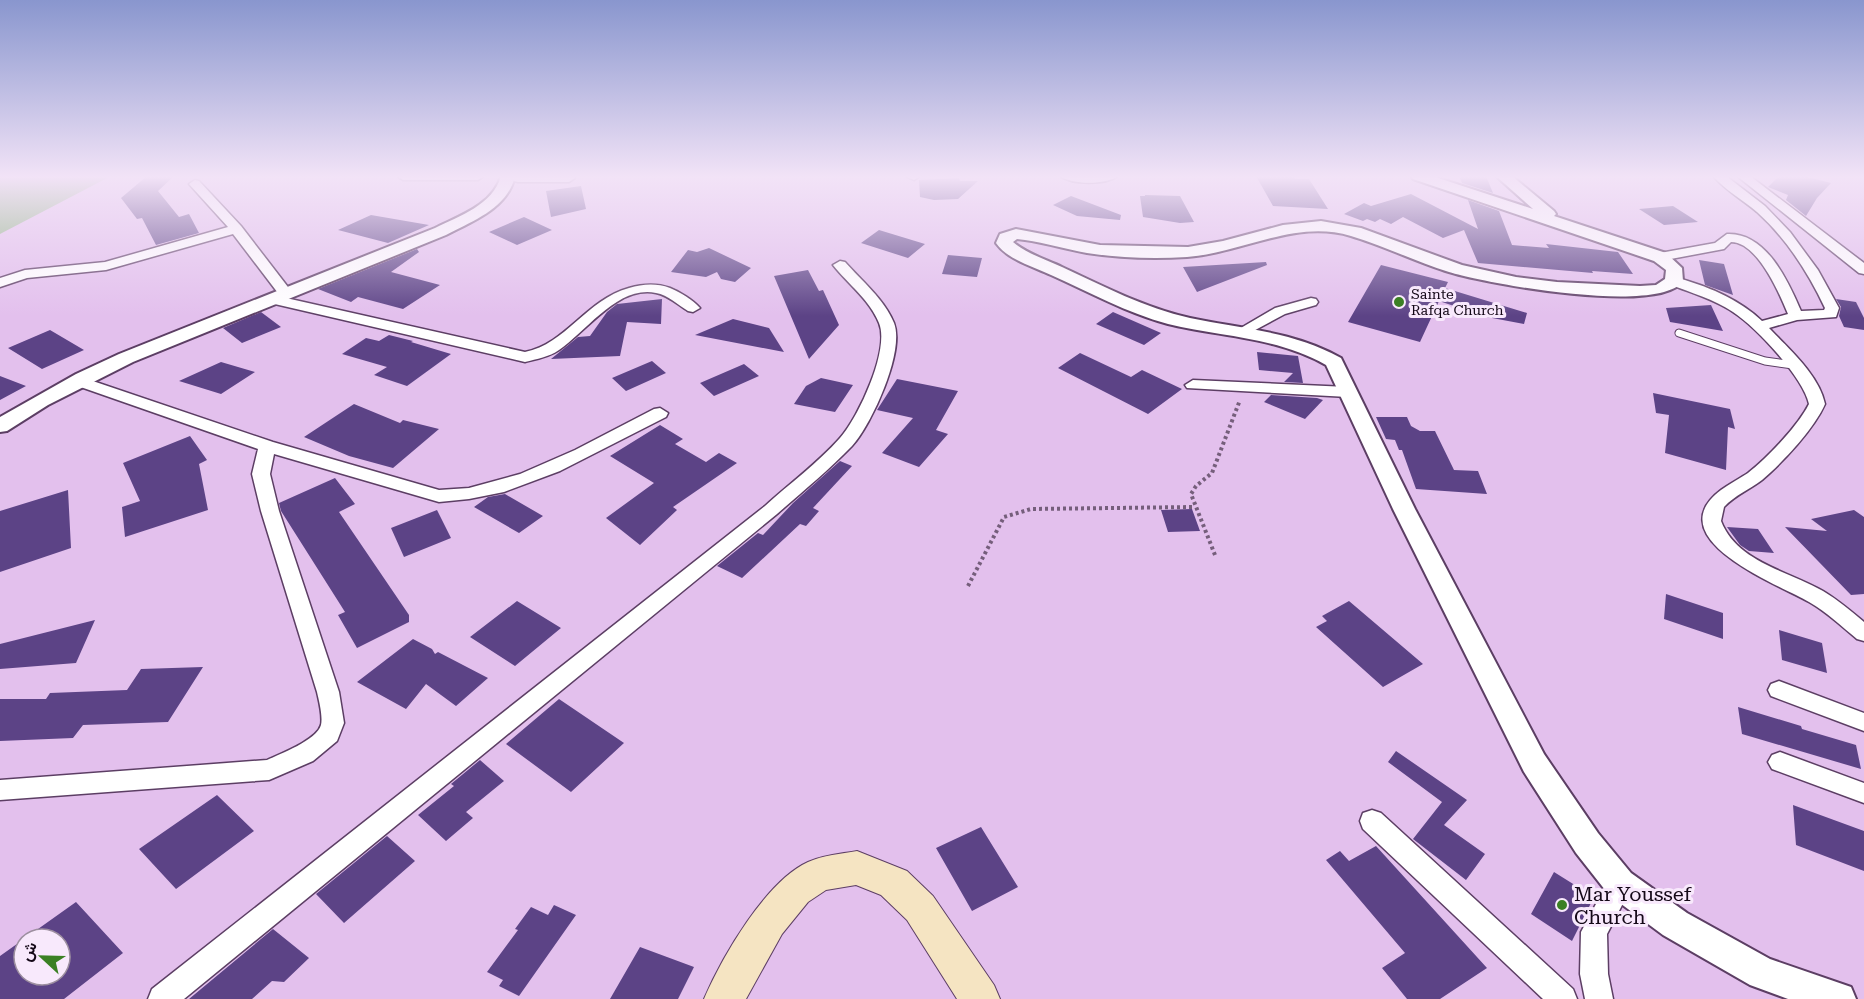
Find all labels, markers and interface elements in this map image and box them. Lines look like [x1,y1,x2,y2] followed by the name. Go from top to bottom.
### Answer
[1411,286,1504,318] place label: Sainte Rafqa Church
[1392,295,1406,309] marker: Sainte Rafqa Church
[1574,882,1693,929] place label: Mar Youssef Church
[1555,898,1569,912] marker: Mar Youssef Church
[12,927,72,987] north arrow
[16,939,41,964] text: ش

